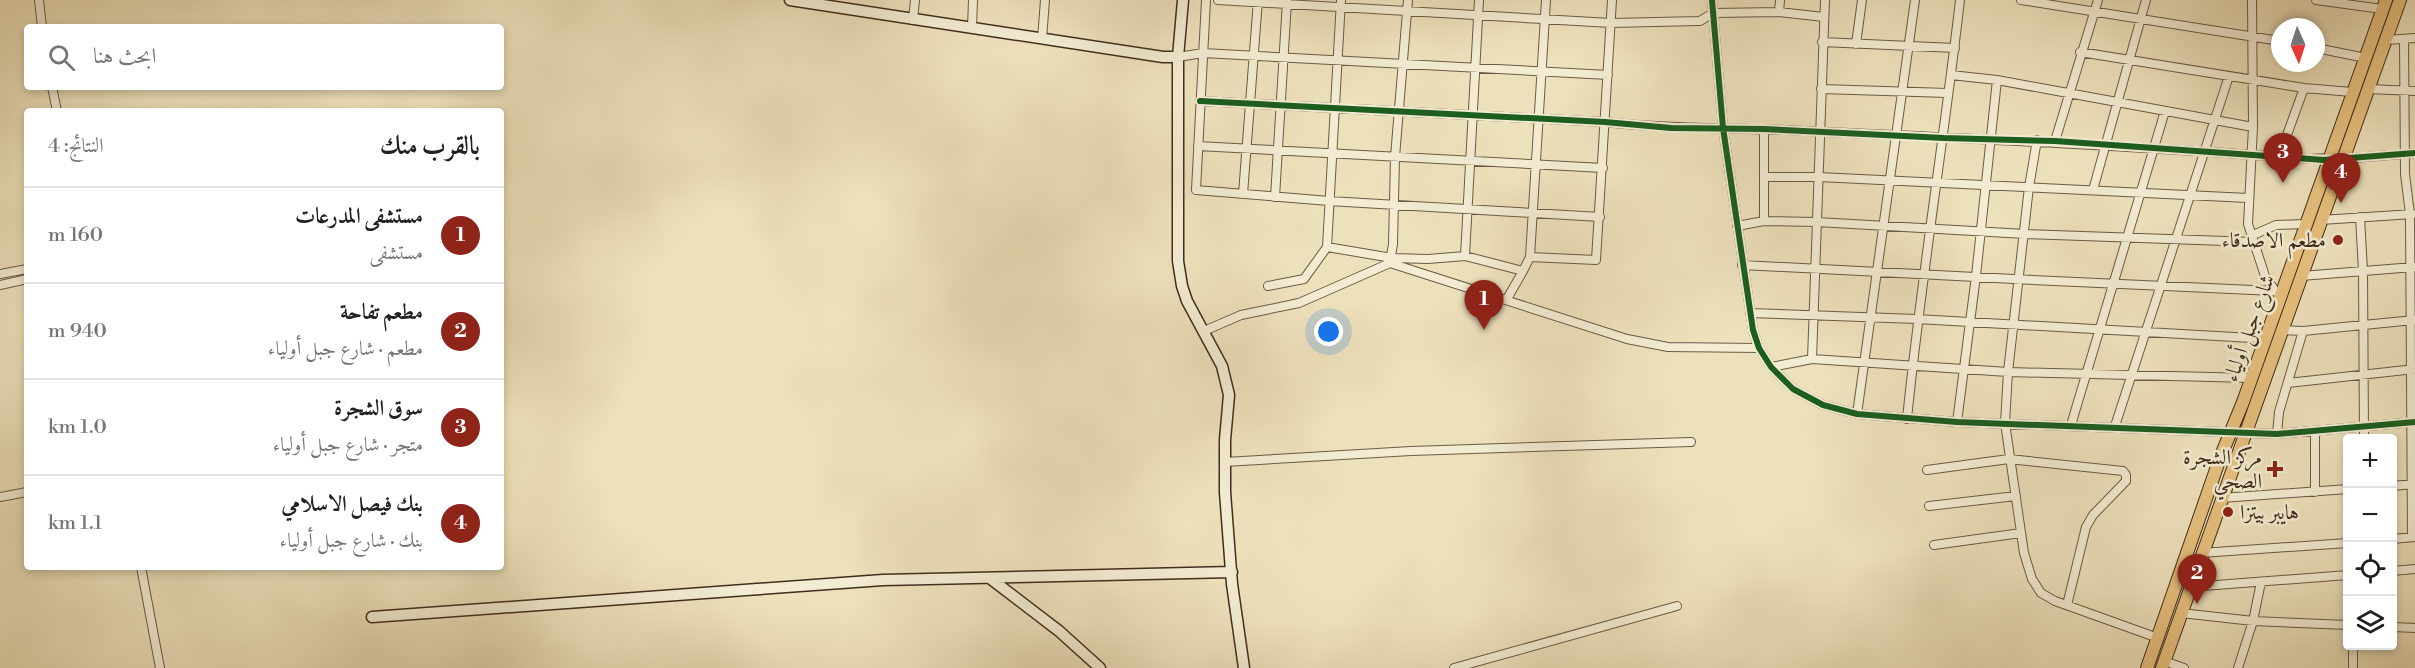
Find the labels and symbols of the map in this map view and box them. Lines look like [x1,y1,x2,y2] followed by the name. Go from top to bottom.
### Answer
[2271,18,2325,72] north arrow
[2264,134,2302,183] pin: 3
[2322,154,2360,203] pin: 4
[2222,228,2326,260] place label: مطعم الاصدقاء
[2331,233,2345,247] marker: مطعم الاصدقاء
[2216,270,2285,387] street label: شارع جبل أولياء
[1464,280,1504,330] pin: 1
[1314,317,1343,346] your location
[2183,445,2262,501] place label: مركز الشجرة الصحي
[2266,460,2284,478] marker: مركز الشجرة الصحي
[2240,500,2299,526] place label: هايبر بيتزا
[2221,505,2235,519] marker: هايبر بيتزا
[2178,554,2216,604] pin: 2

